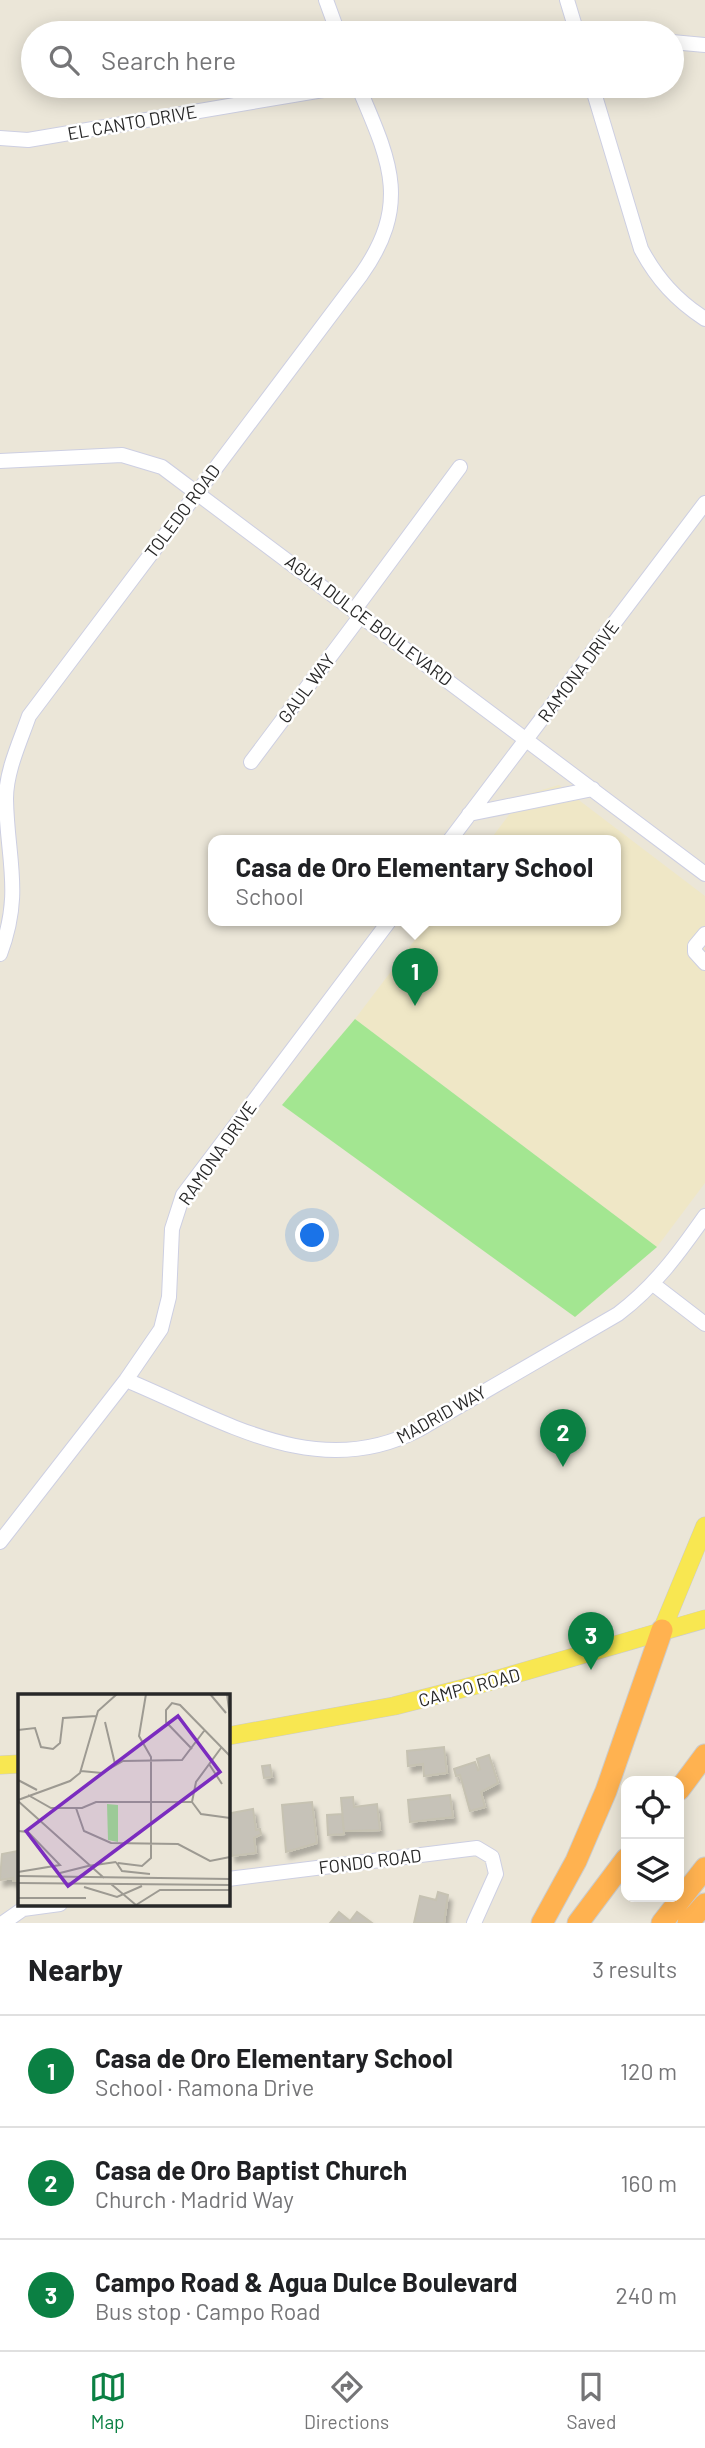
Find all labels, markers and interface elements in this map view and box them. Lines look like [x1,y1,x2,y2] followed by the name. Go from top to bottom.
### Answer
[21,21,684,98] search box
[45,41,83,79] icon: search
[101,44,236,75] text: Search here
[66,100,198,144] street label: EL CANTO DRIVE
[140,460,224,562] street label: TOLEDO ROAD
[281,550,457,690] street label: AGUA DULCE BOULEVARD
[533,616,623,726] street label: RAMONA DRIVE
[273,649,339,727] street label: GAUL WAY
[208,835,621,926] popup
[236,851,593,882] text: Casa de Oro Elementary School
[236,882,304,910] text: School
[392,948,438,1006] pin: 1
[173,1097,261,1209] street label: RAMONA DRIVE
[295,1218,329,1252] your location
[392,1380,490,1448] street label: MADRID WAY
[540,1409,586,1467] pin: 2
[568,1612,614,1670] pin: 3
[416,1663,522,1711] street label: CAMPO ROAD
[18,1694,229,1906] inset map
[621,1776,684,1902] map controls
[621,1776,684,1839] button: locate
[621,1839,684,1902] button: layers
[317,1844,423,1878] street label: FONDO ROAD
[28,1951,123,1987] text: Nearby
[592,1955,677,1983] text: 3 results
[95,2042,453,2073] text: Casa de Oro Elementary School
[47,2057,55,2085] text: 1
[620,2057,677,2085] text: 120 m
[95,2073,314,2101] text: School · Ramona Drive
[95,2154,407,2185] text: Casa de Oro Baptist Church
[45,2169,57,2197] text: 2
[620,2169,677,2197] text: 160 m
[95,2185,294,2213] text: Church · Madrid Way
[95,2266,518,2297] text: Campo Road & Agua Dulce Boulevard
[45,2281,57,2309] text: 3
[615,2281,677,2309] text: 240 m
[95,2297,321,2325] text: Bus stop · Campo Road
[89,2368,127,2433] tab: Map
[304,2368,389,2433] tab: Directions
[566,2368,616,2433] tab: Saved

